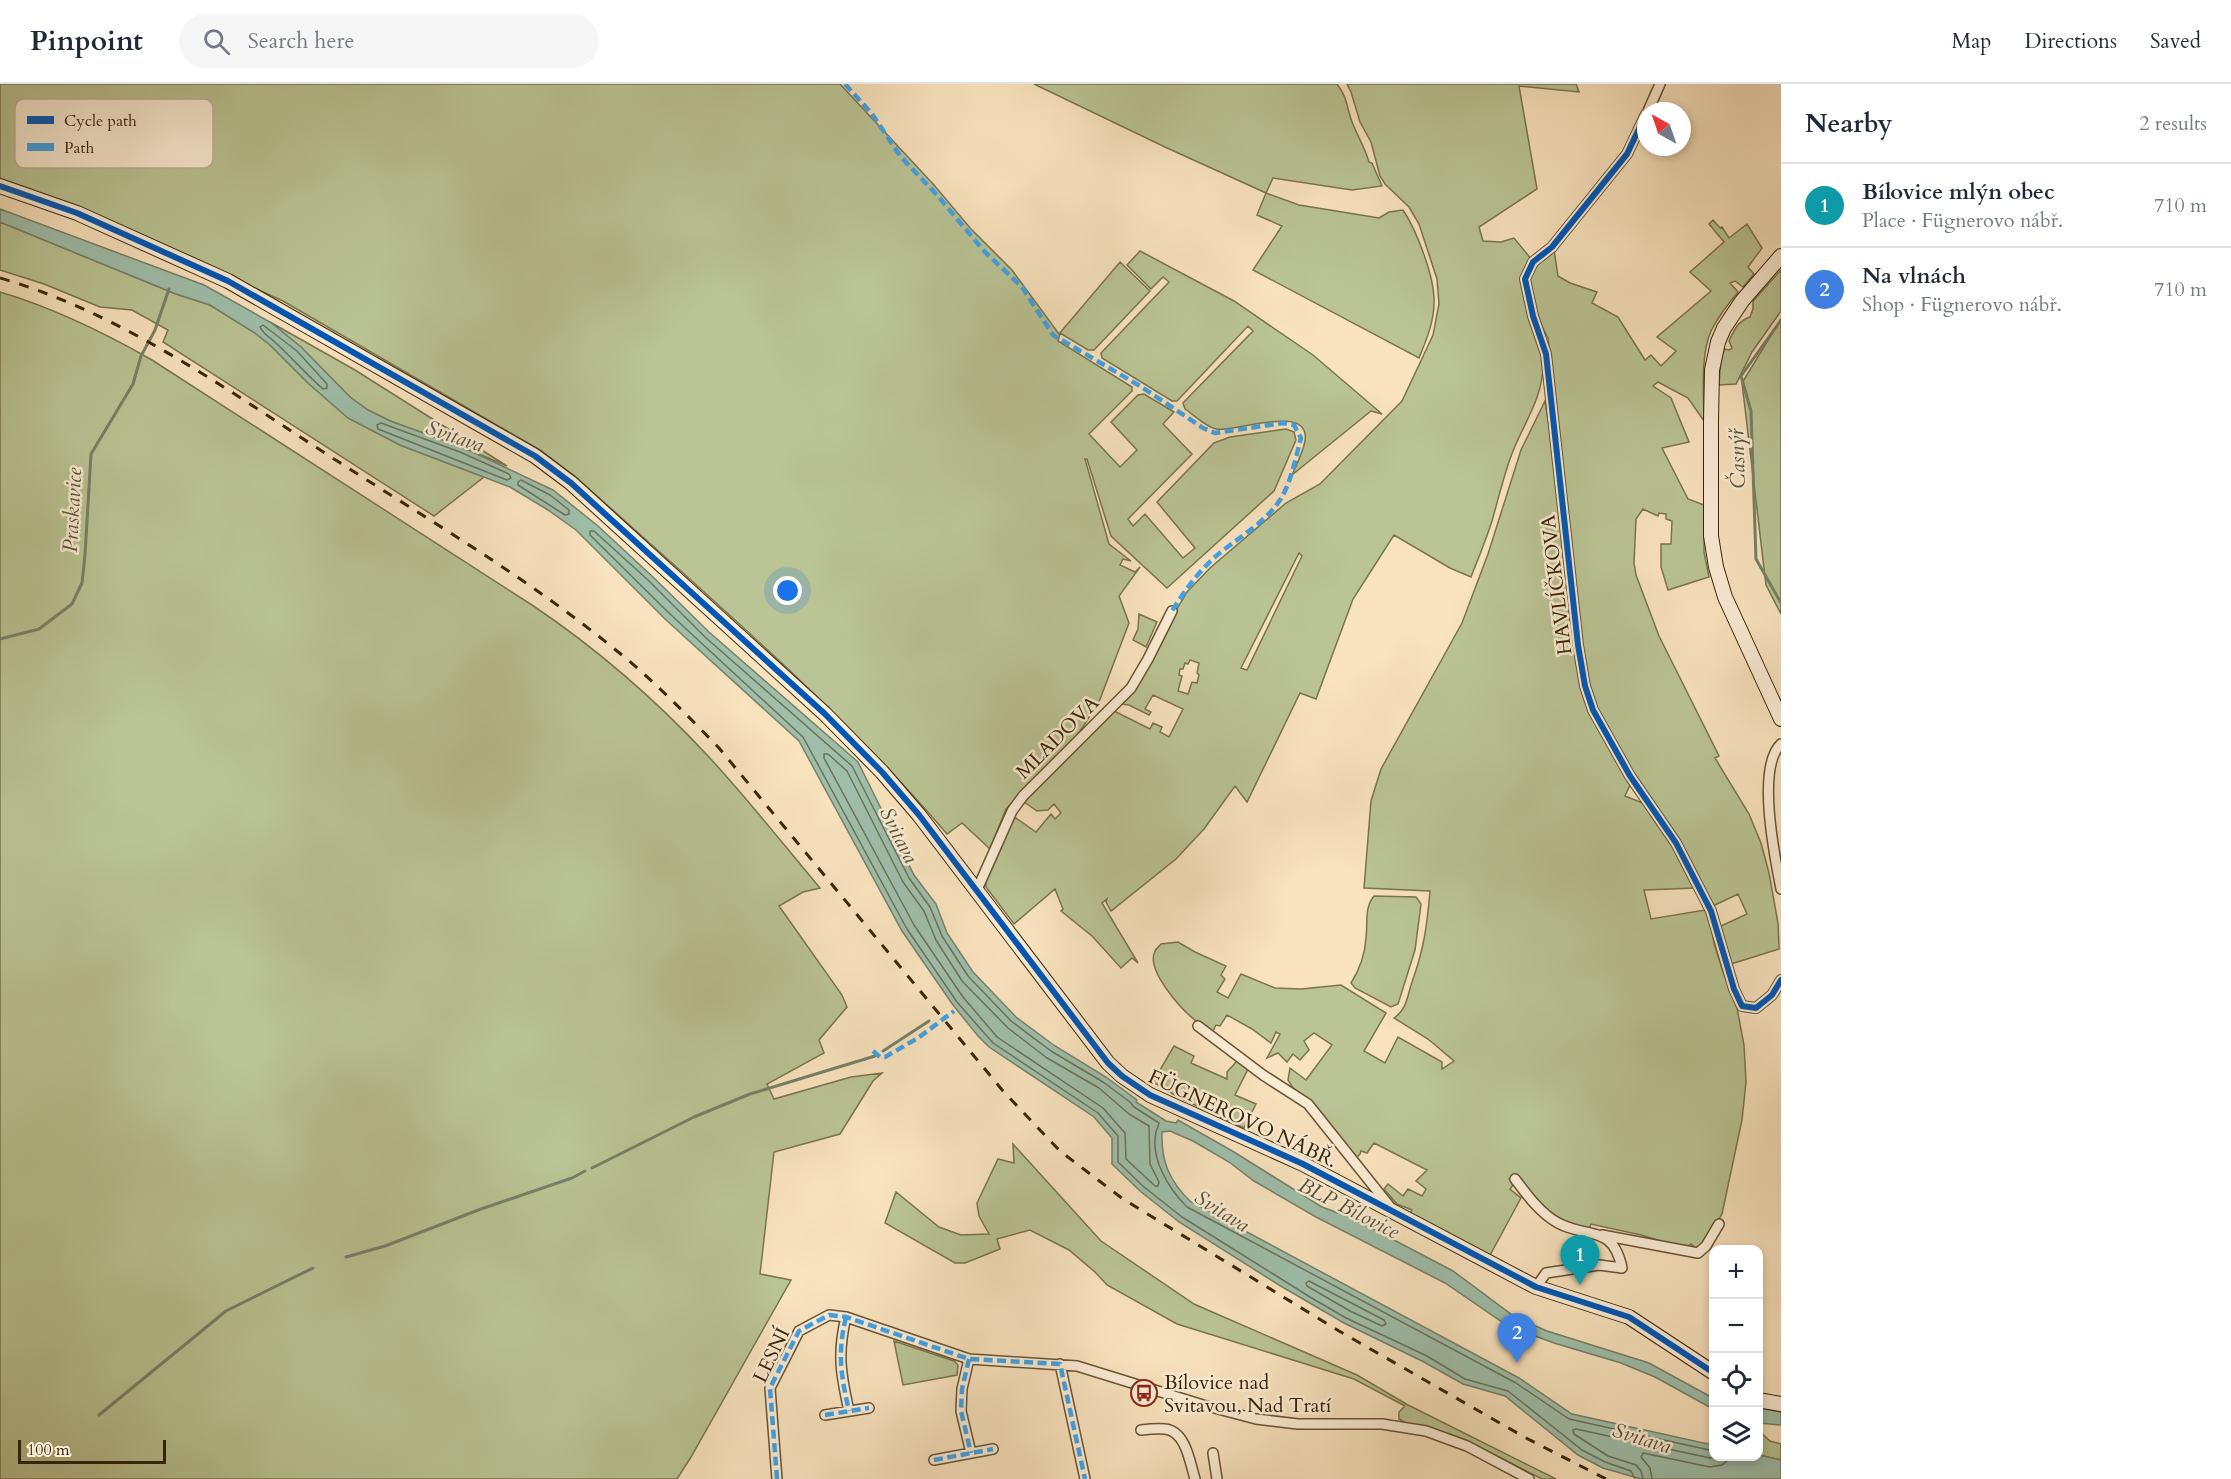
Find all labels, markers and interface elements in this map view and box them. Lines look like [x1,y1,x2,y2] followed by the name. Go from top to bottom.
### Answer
[179,14,599,68] search box
[30,22,143,60] text: Pinpoint
[200,25,233,58] icon: search
[248,26,354,56] text: Search here
[1951,27,1991,56] text: Map
[2024,27,2117,56] text: Directions
[2150,27,2201,56] text: Saved
[15,99,213,168] legend
[1637,102,1691,156] north arrow
[1805,106,1893,141] text: Nearby
[64,110,137,132] text: Cycle path
[2139,110,2207,137] text: 2 results
[64,137,94,159] text: Path
[1862,177,2055,207] text: Bílovice mlýn obec
[1819,192,1830,219] text: 1
[2154,192,2207,219] text: 710 m
[1862,207,2063,234] text: Place · Fügnerovo nábř.
[1862,261,1966,291] text: Na vlnách
[1819,276,1830,303] text: 2
[2154,276,2207,303] text: 710 m
[1862,291,2062,318] text: Shop · Fügnerovo nábř.
[422,413,488,460] water label: Svitava
[1722,427,1753,489] water label: Časnýř
[56,466,89,553] water label: Praskavice
[1534,513,1578,657] street label: HAVLÍČKOVA
[773,576,802,605] your location
[1010,689,1105,785] street label: MLADOVA
[872,802,925,868] water label: Svitava
[1144,1063,1342,1174] street label: FÜGNEROVO NÁBŘ.
[1293,1171,1405,1247] water label: BLP Bílovice
[1189,1183,1255,1240] water label: Svitava
[1560,1236,1600,1285] pin: 1
[1709,1245,1763,1461] map controls
[1709,1245,1763,1299] button: +
[1709,1299,1763,1353] button: −
[1498,1314,1537,1363] pin: 2
[747,1323,796,1387] street label: LESNÍ
[1709,1353,1763,1407] button: locate
[1164,1369,1332,1419] place label: Bílovice nad Svitavou, Nad Tratí
[1129,1378,1159,1408] bus stop icon: Bílovice nad Svitavou, Nad Tratí
[1709,1407,1763,1461] button: layers
[1609,1416,1675,1461] water label: Svitava
[18,1437,166,1464] scale bar
[27,1439,69,1461] text: 100 m

